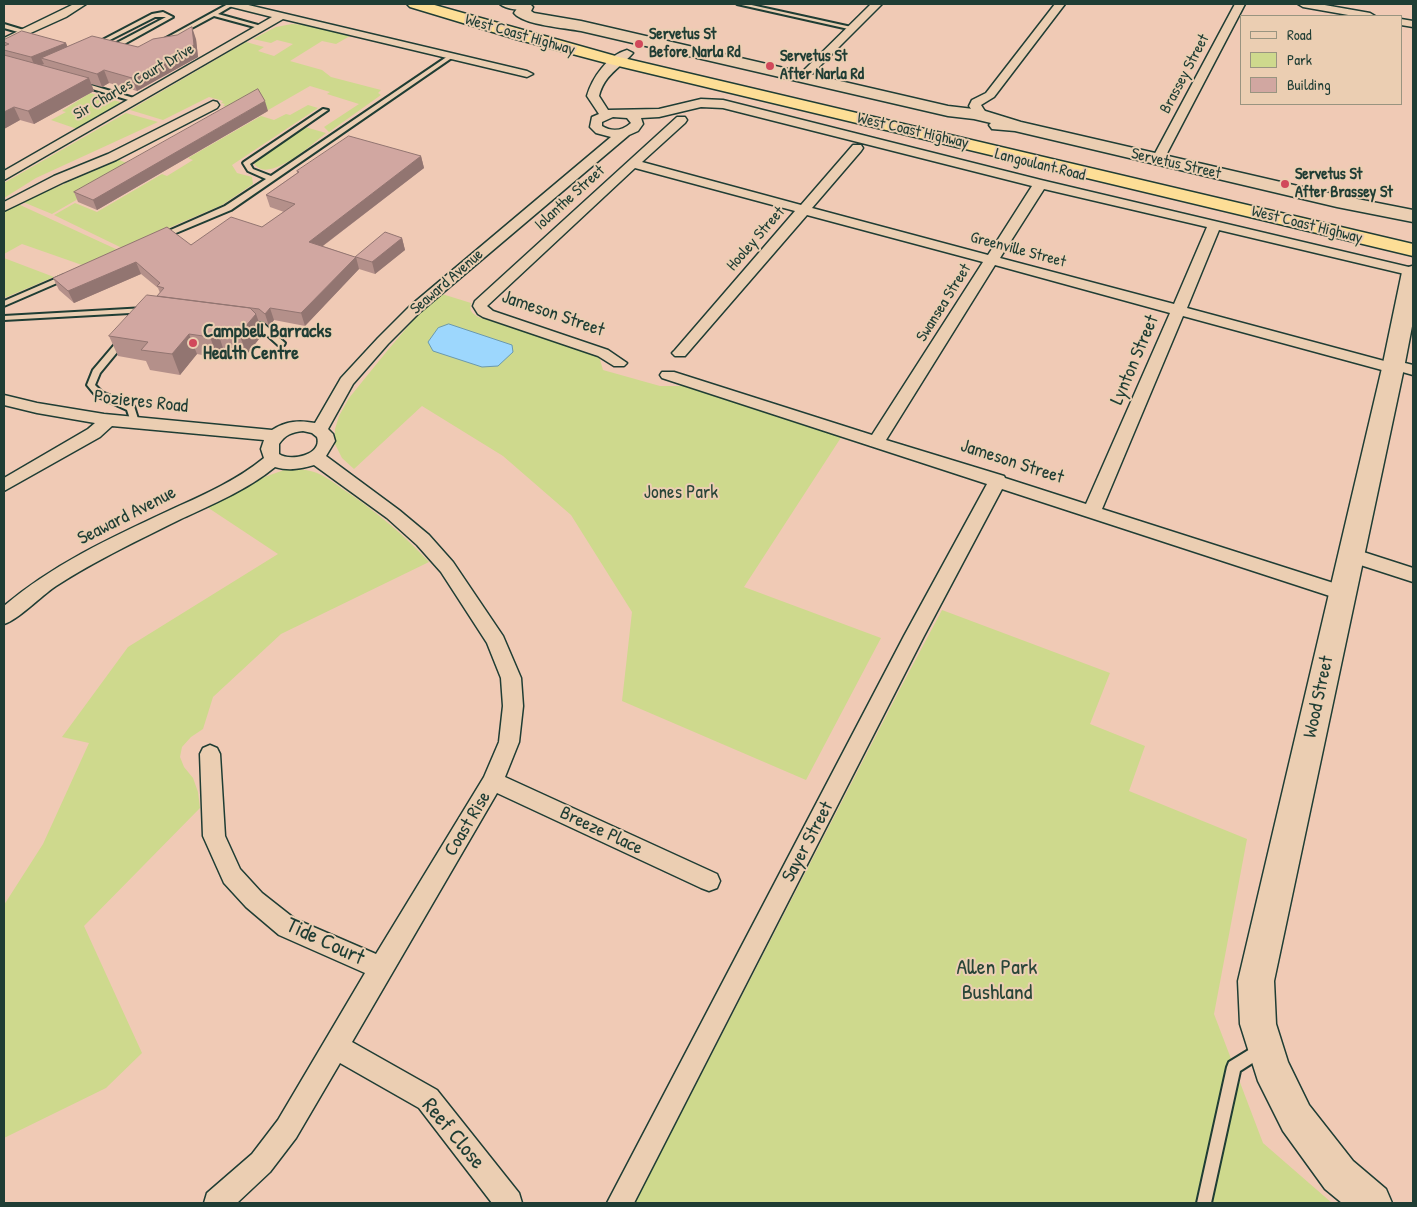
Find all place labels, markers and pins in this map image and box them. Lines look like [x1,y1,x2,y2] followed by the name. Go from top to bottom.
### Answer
[649,25,741,63] place label: Servetus St Before Narla Rd
[633,38,645,50] marker: Servetus St Before Narla Rd
[780,47,864,85] place label: Servetus St After Narla Rd
[764,60,776,72] marker: Servetus St After Narla Rd
[1295,165,1393,203] place label: Servetus St After Brassey St
[1279,178,1291,190] marker: Servetus St After Brassey St
[203,321,332,365] place label: Campbell Barracks Health Centre
[187,337,199,349] marker: Campbell Barracks Health Centre

